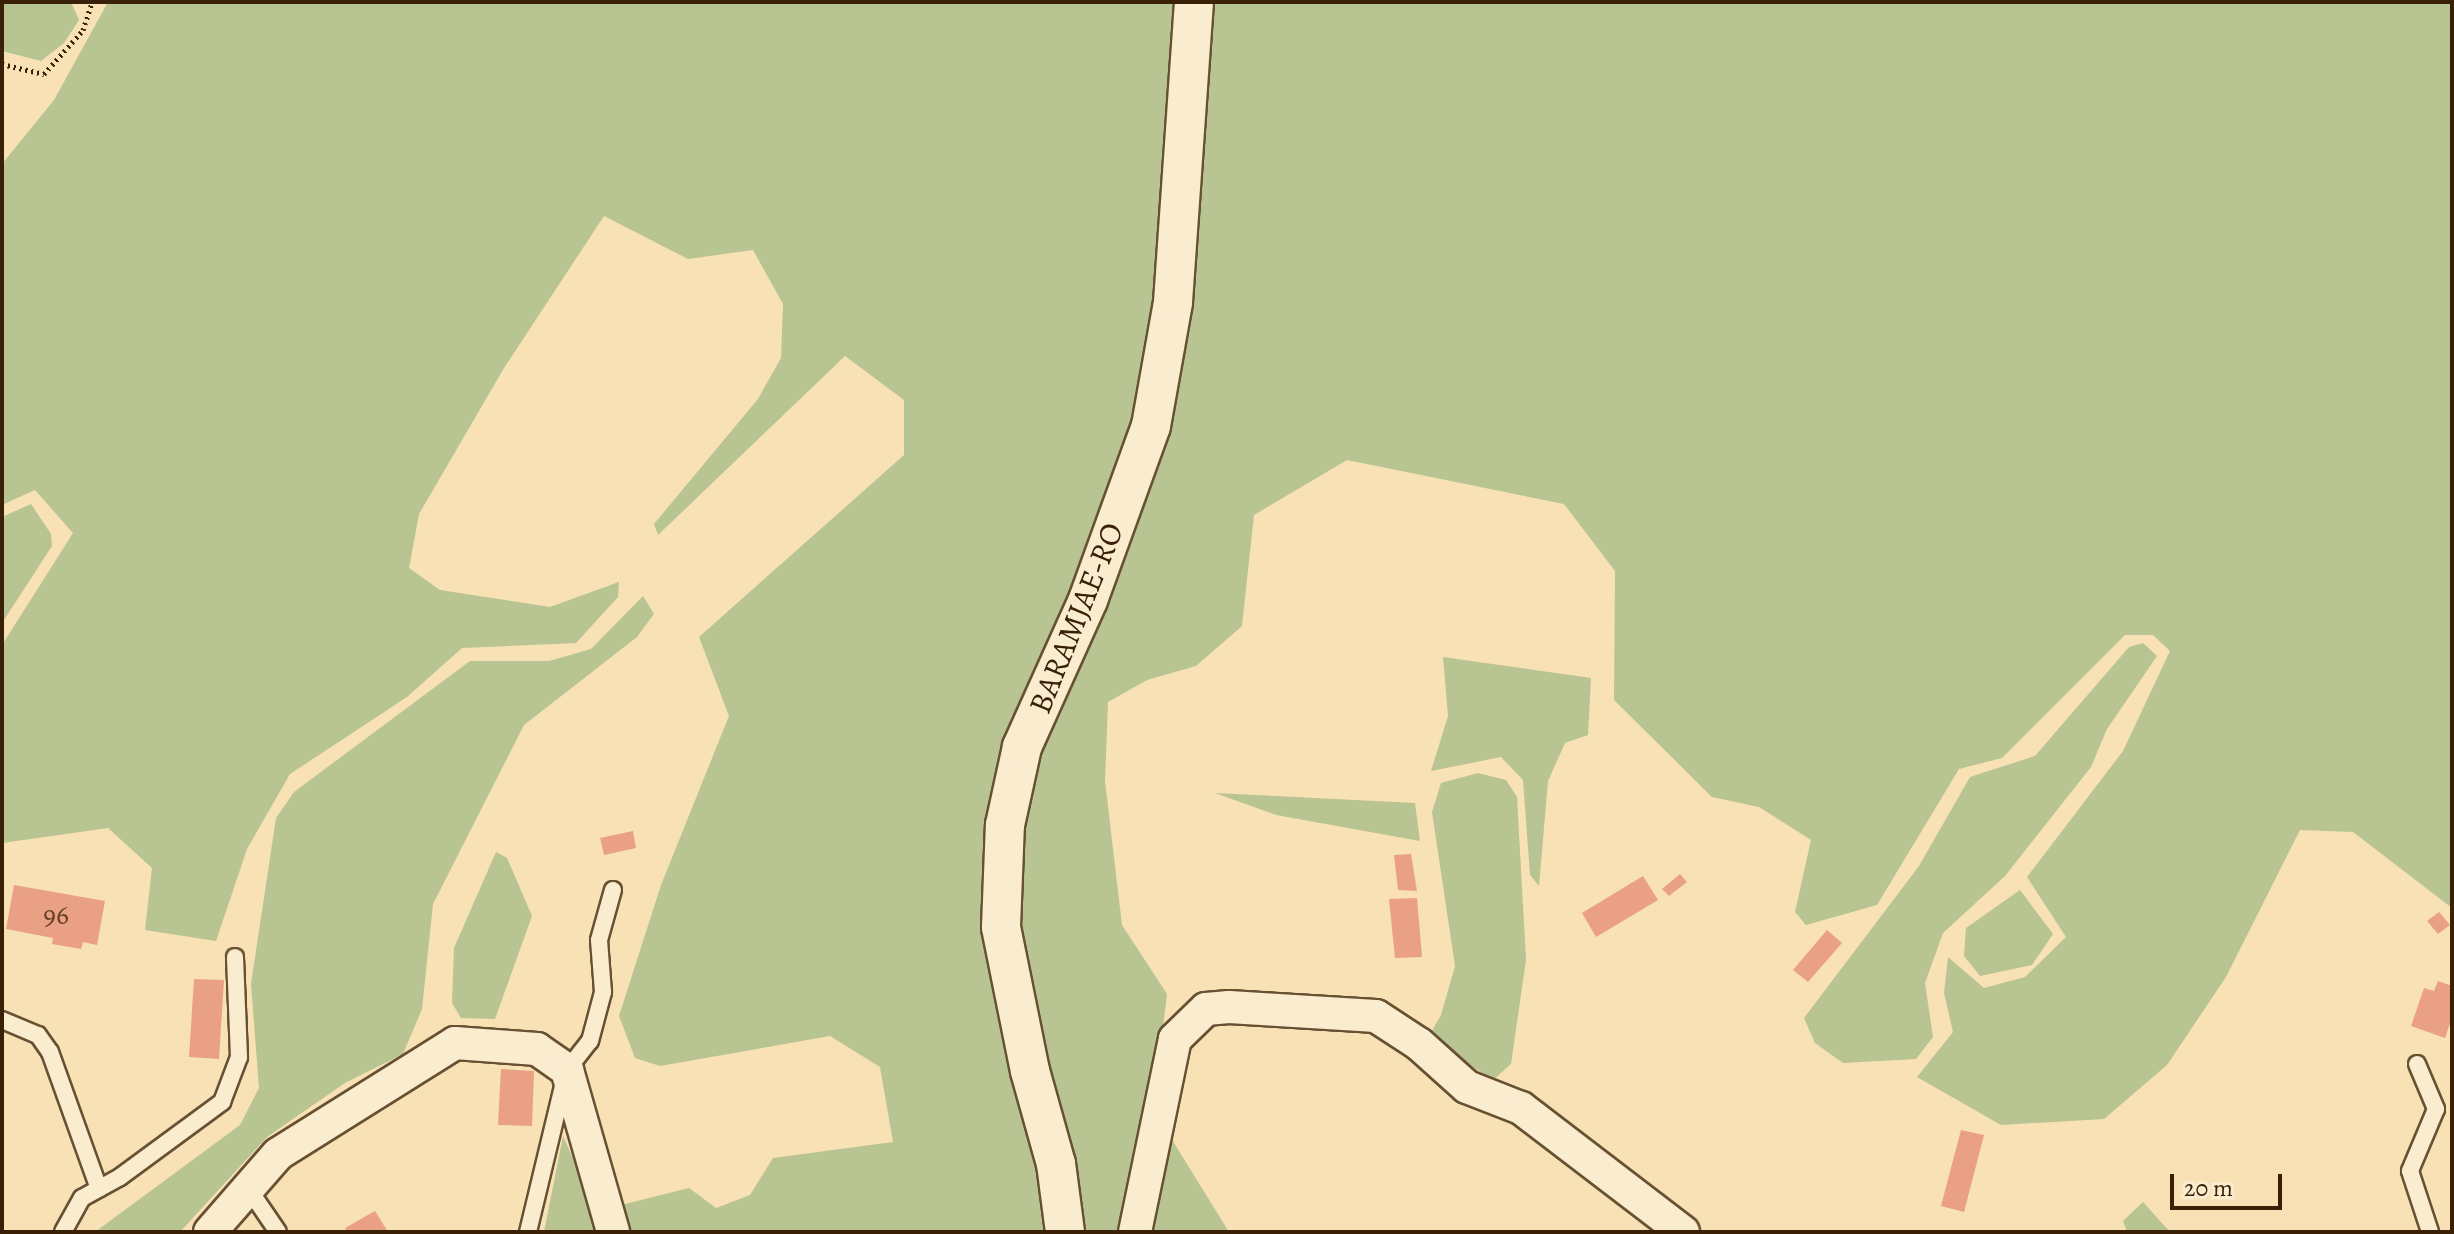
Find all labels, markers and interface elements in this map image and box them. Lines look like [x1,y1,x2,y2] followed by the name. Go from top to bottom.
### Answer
[1020,517,1132,719] street label: BARAMJAE-RO
[43,898,69,932] house number: 96
[2174,1158,2286,1208] scale bar
[2184,1172,2233,1204] text: 20 m

